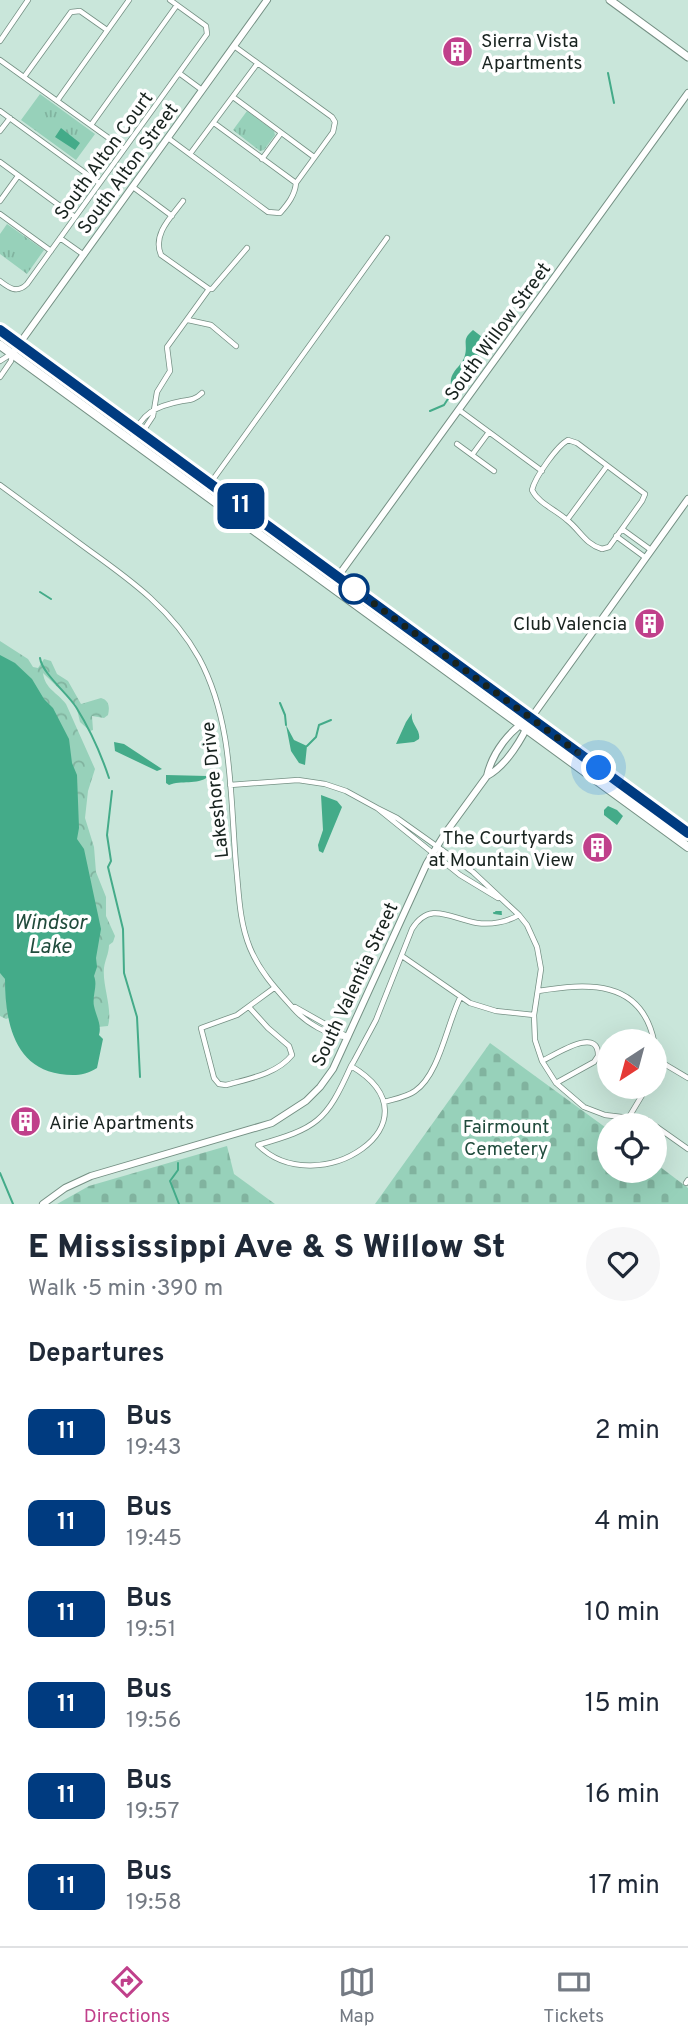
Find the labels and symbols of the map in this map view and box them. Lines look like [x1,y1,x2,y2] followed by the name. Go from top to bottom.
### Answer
[481,30,582,76] place label: Sierra Vista Apartments
[441,34,475,68] building icon: Sierra Vista Apartments
[50,87,159,225] street label: South Alton Court
[73,99,184,239] street label: South Alton Street
[440,258,557,406] street label: South Willow Street
[210,483,272,529] line badge: 11
[339,574,369,604] unlabelled marker
[633,606,667,640] building icon: Club Valencia
[513,613,627,637] place label: Club Valencia
[197,720,235,859] street label: Lakeshore Drive
[581,750,616,785] your location
[428,827,574,873] place label: The Courtyards at Mountain View
[580,831,614,865] building icon: The Courtyards at Mountain View
[307,899,404,1071] street label: South Valentia Street
[13,910,89,961] water label: Windsor Lake
[597,1029,667,1099] north arrow
[9,1105,43,1139] building icon: Airie Apartments
[49,1112,194,1136] place label: Airie Apartments
[463,1116,549,1162] park label: Fairmount Cemetery

